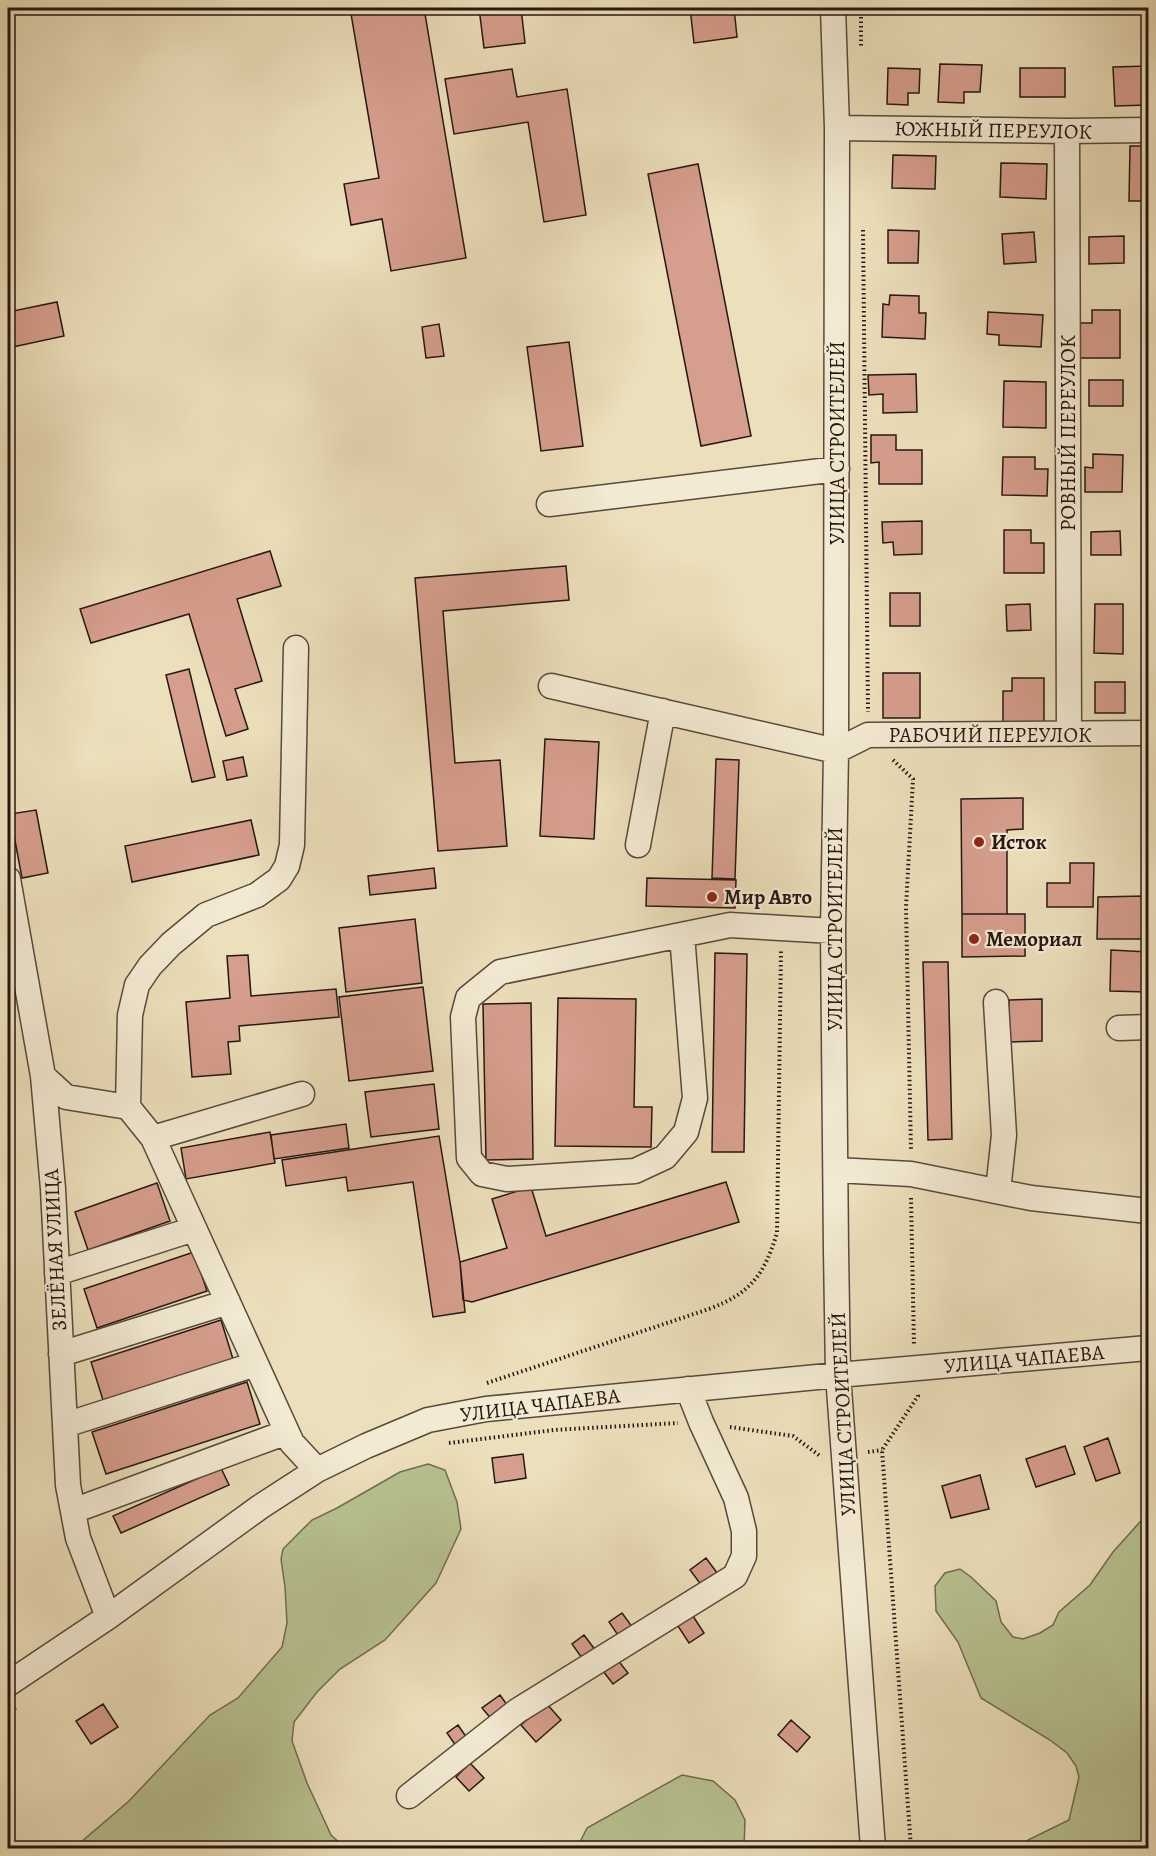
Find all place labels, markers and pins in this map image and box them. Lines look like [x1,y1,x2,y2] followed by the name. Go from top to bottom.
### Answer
[991,828,1047,856] place label: Исток
[972,835,986,849] marker: Исток
[724,883,813,911] place label: Мир Авто
[705,890,719,904] marker: Мир Авто
[986,925,1082,953] place label: Мемориал
[967,932,981,946] marker: Мемориал

